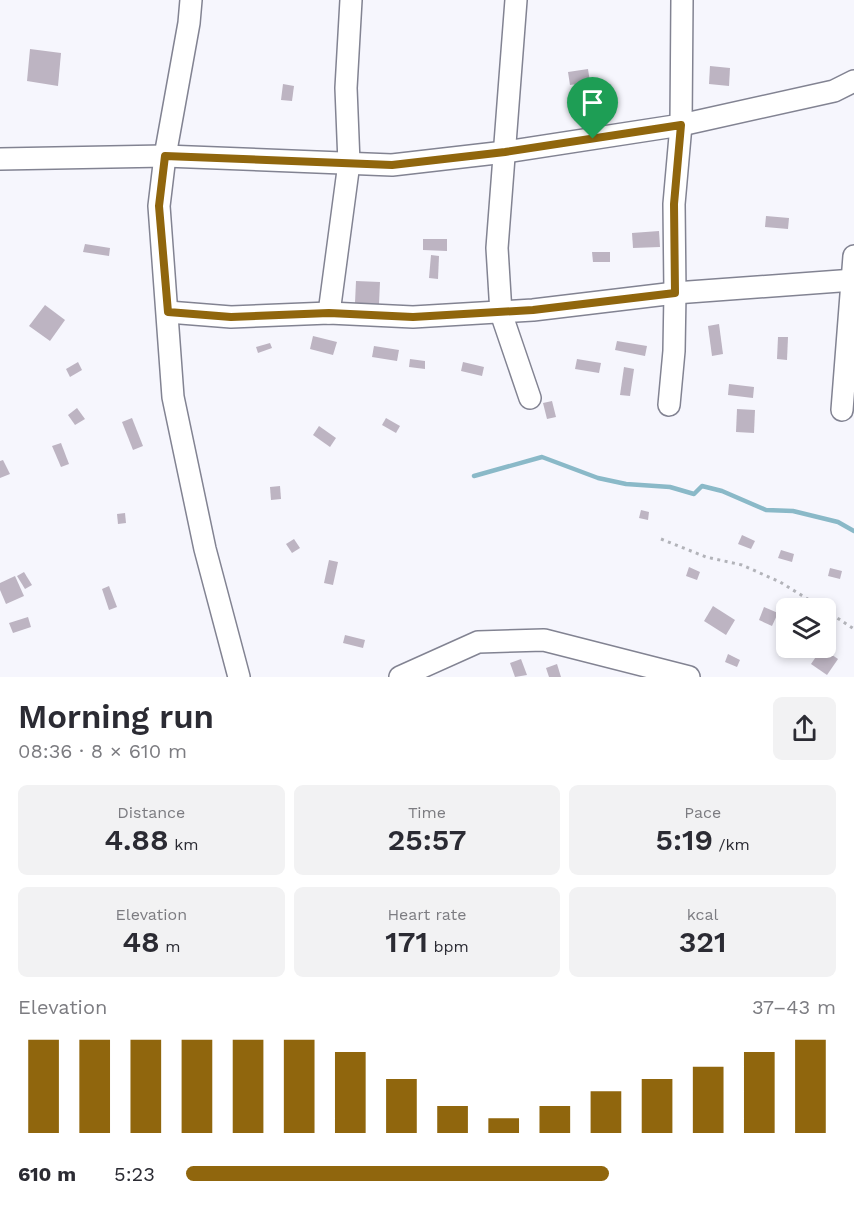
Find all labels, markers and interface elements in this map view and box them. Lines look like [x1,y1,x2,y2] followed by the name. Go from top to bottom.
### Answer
[567,77,618,139] pin
[576,86,609,119] icon: arrive
[776,598,836,658] map controls
[776,598,836,658] button: layers
[18,697,214,736] text: Morning run
[773,697,836,760] button: share
[18,739,187,763] text: 08:36 · 8 × 610 m
[117,803,185,822] text: Distance
[408,803,446,822] text: Time
[684,803,721,822] text: Pace
[104,822,169,857] text: 4.88
[388,822,466,857] text: 25:57
[656,822,713,857] text: 5:19
[169,835,199,854] text: km
[713,835,750,854] text: /km
[116,905,187,924] text: Elevation
[387,905,467,924] text: Heart rate
[687,905,719,924] text: kcal
[122,924,160,959] text: 48
[385,924,428,959] text: 171
[679,924,727,959] text: 321
[160,937,181,956] text: m
[428,937,469,956] text: bpm
[18,995,107,1019] text: Elevation
[752,995,836,1019] text: 37–43 m
[18,1162,76,1186] text: 610 m
[114,1162,155,1186] text: 5:23

